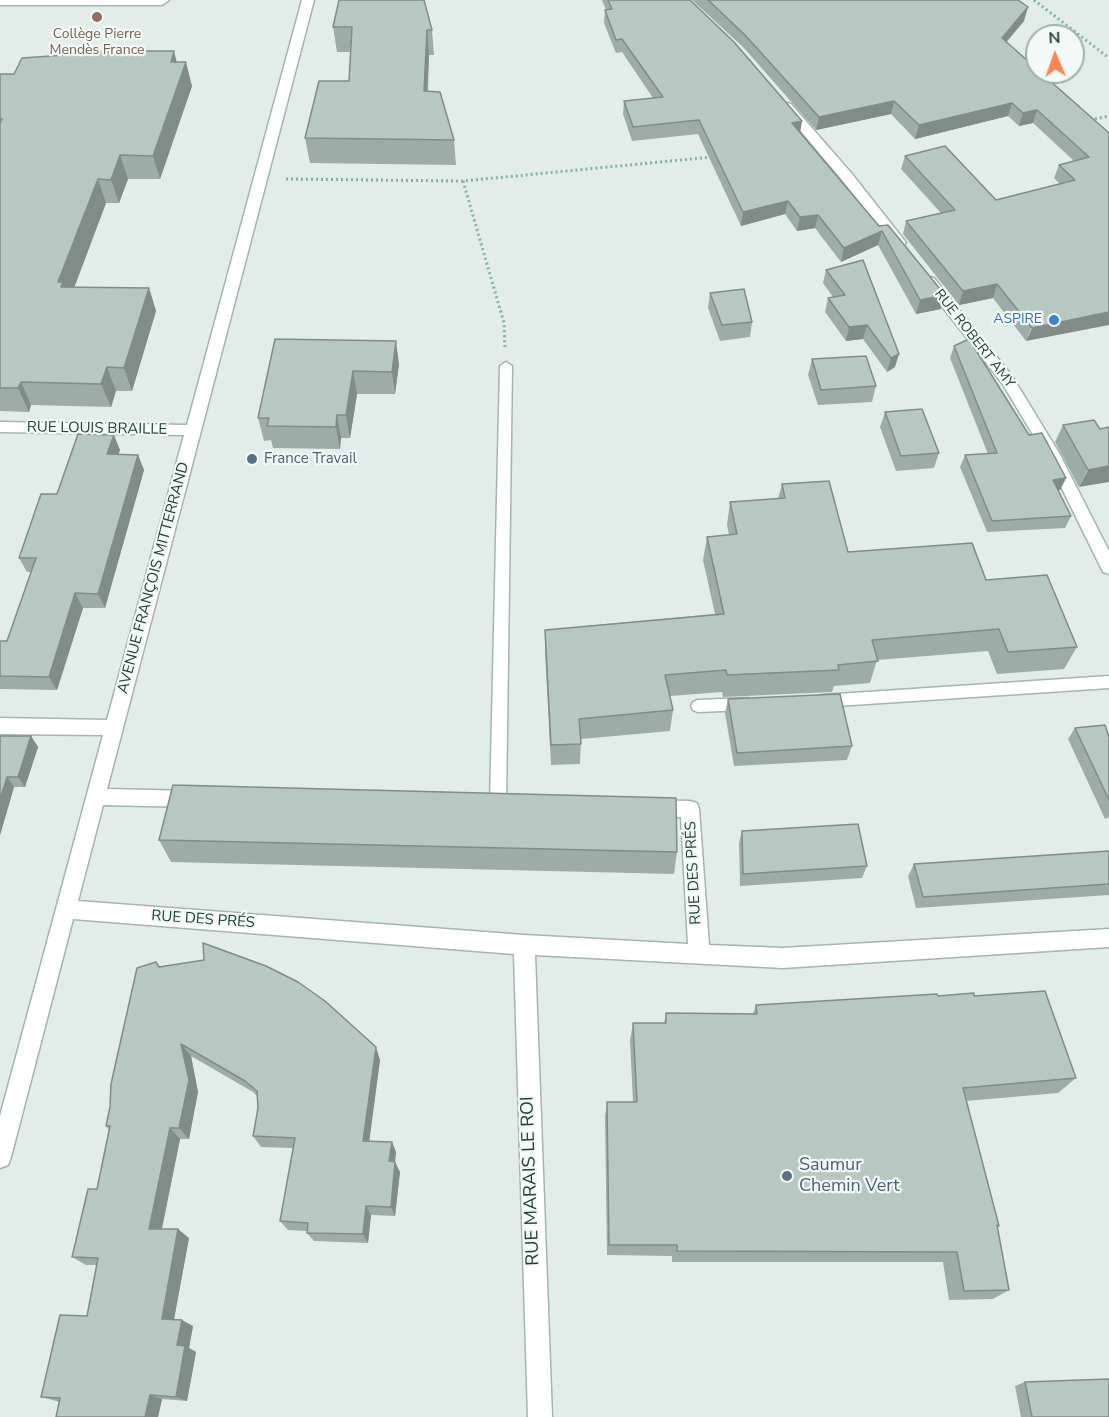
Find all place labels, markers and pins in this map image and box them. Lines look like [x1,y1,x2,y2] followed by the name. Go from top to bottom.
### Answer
[90,10,104,24] marker: Collège Pierre Mendès France
[50,27,144,60] place label: Collège Pierre Mendès France
[993,312,1042,328] place label: ASPIRE
[1047,313,1061,327] marker: ASPIRE
[264,450,357,468] place label: France Travail
[245,452,259,466] marker: France Travail
[799,1155,899,1198] place label: Saumur Chemin Vert
[780,1169,794,1183] marker: Saumur Chemin Vert

